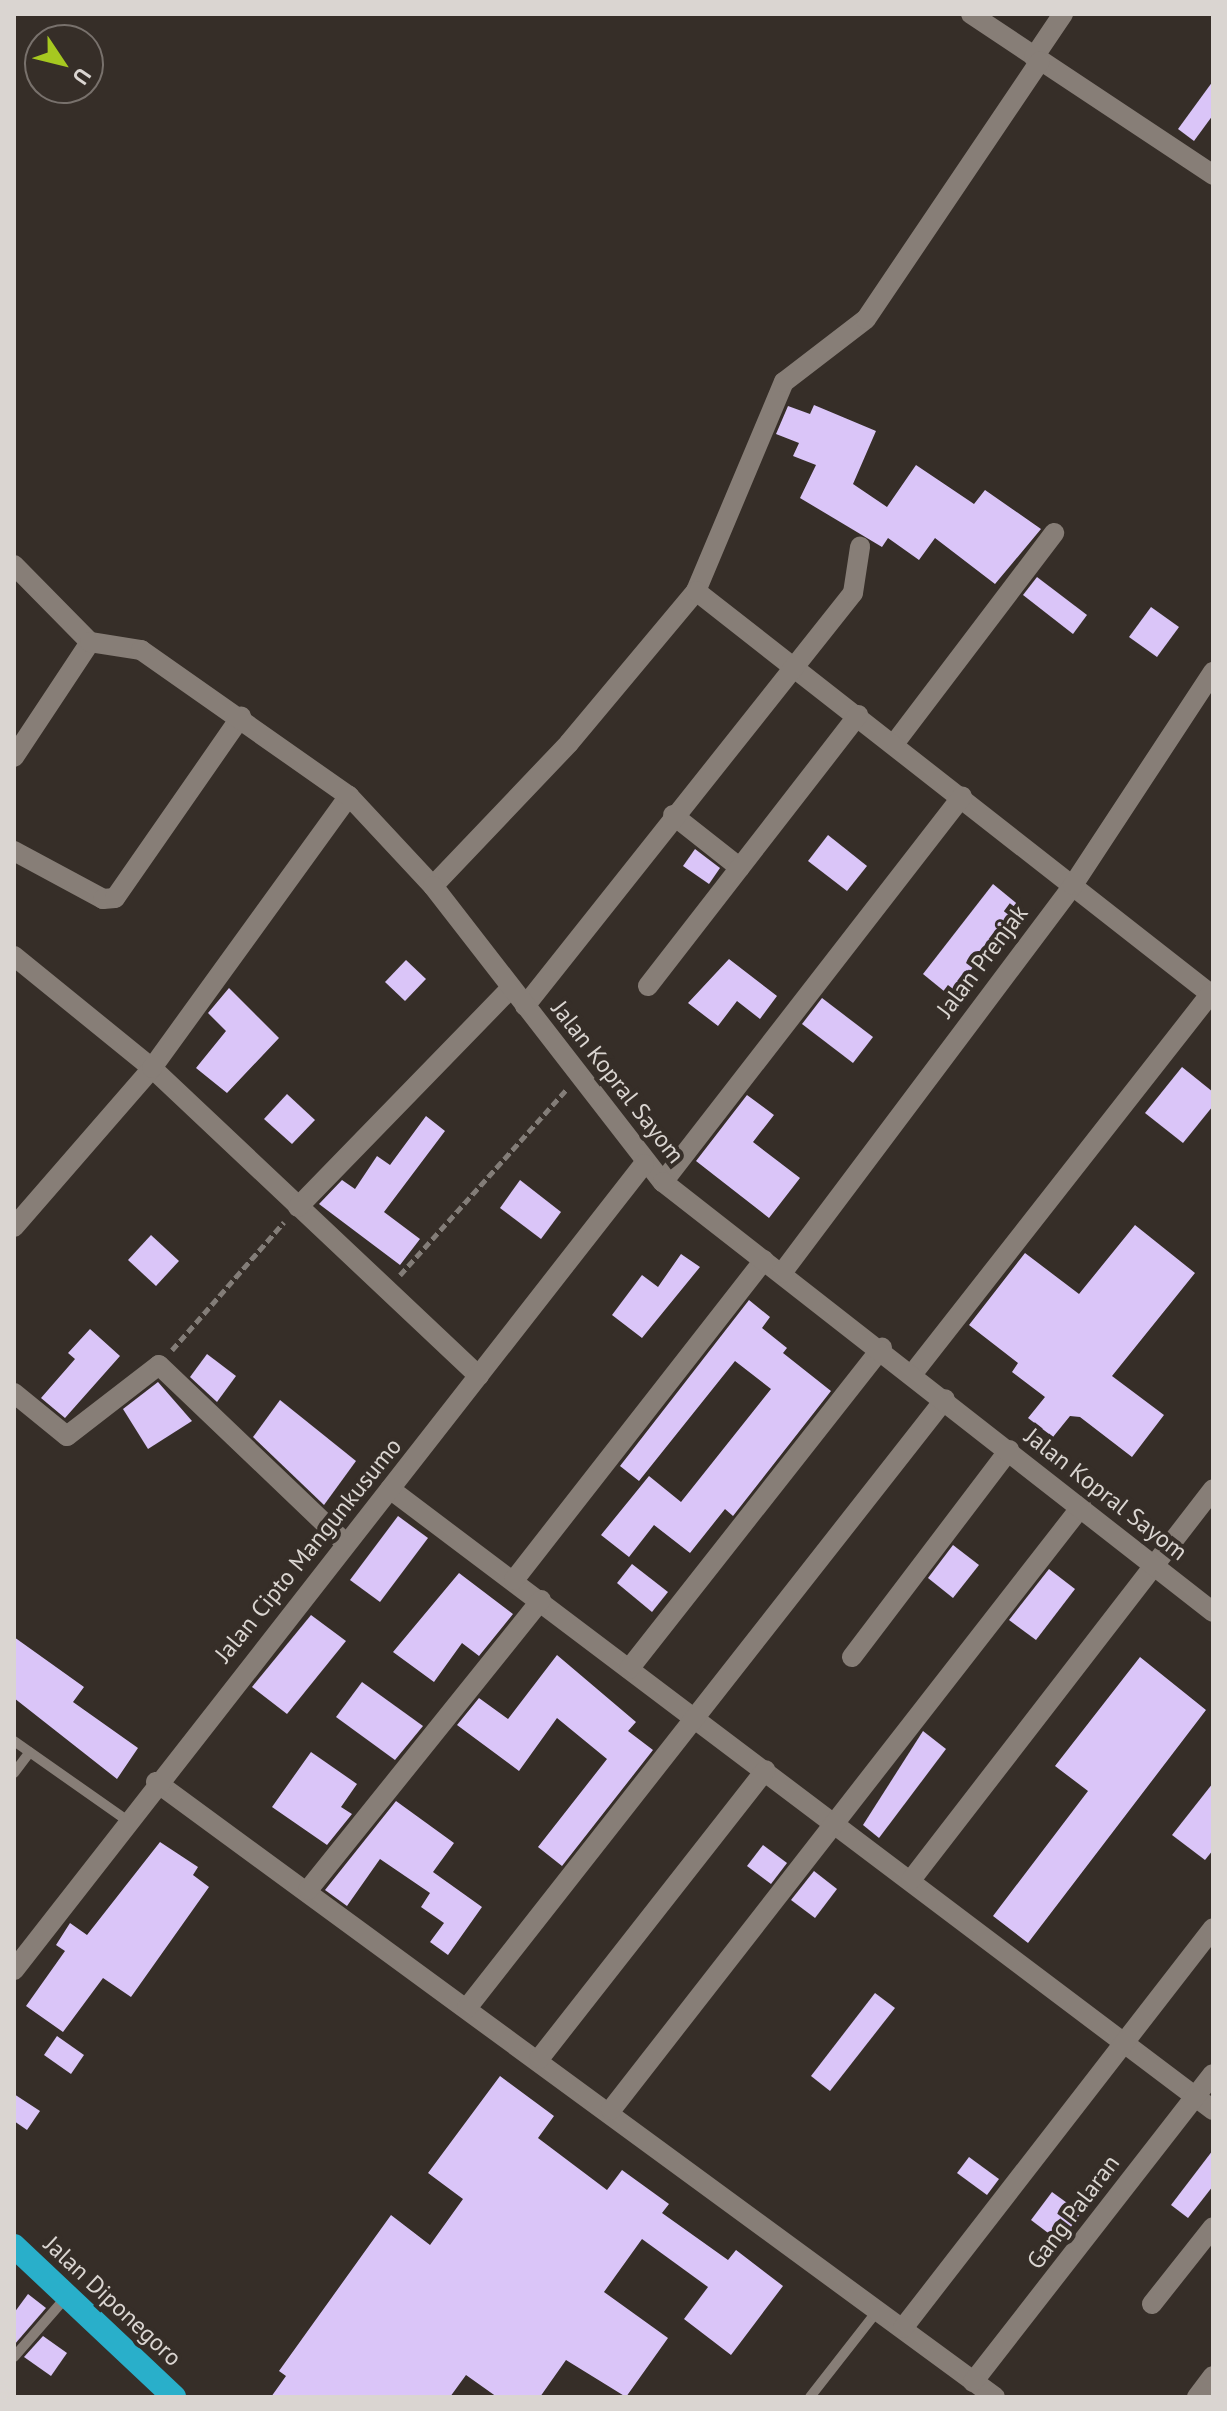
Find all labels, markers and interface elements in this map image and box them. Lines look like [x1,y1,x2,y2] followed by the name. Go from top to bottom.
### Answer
[24,24,104,104] north arrow
[67,63,97,90] text: U
[930,899,1034,1023] street label: Jalan Prenjak
[546,995,690,1169] street label: Jalan Kopral Sayom
[1019,1422,1193,1566] street label: Jalan Kopral Sayom
[209,1432,407,1668] street label: Jalan Cipto Mangunkusumo
[1021,2149,1125,2275] street label: Gang Palaran
[38,2230,188,2372] street label: Jalan Diponegoro

